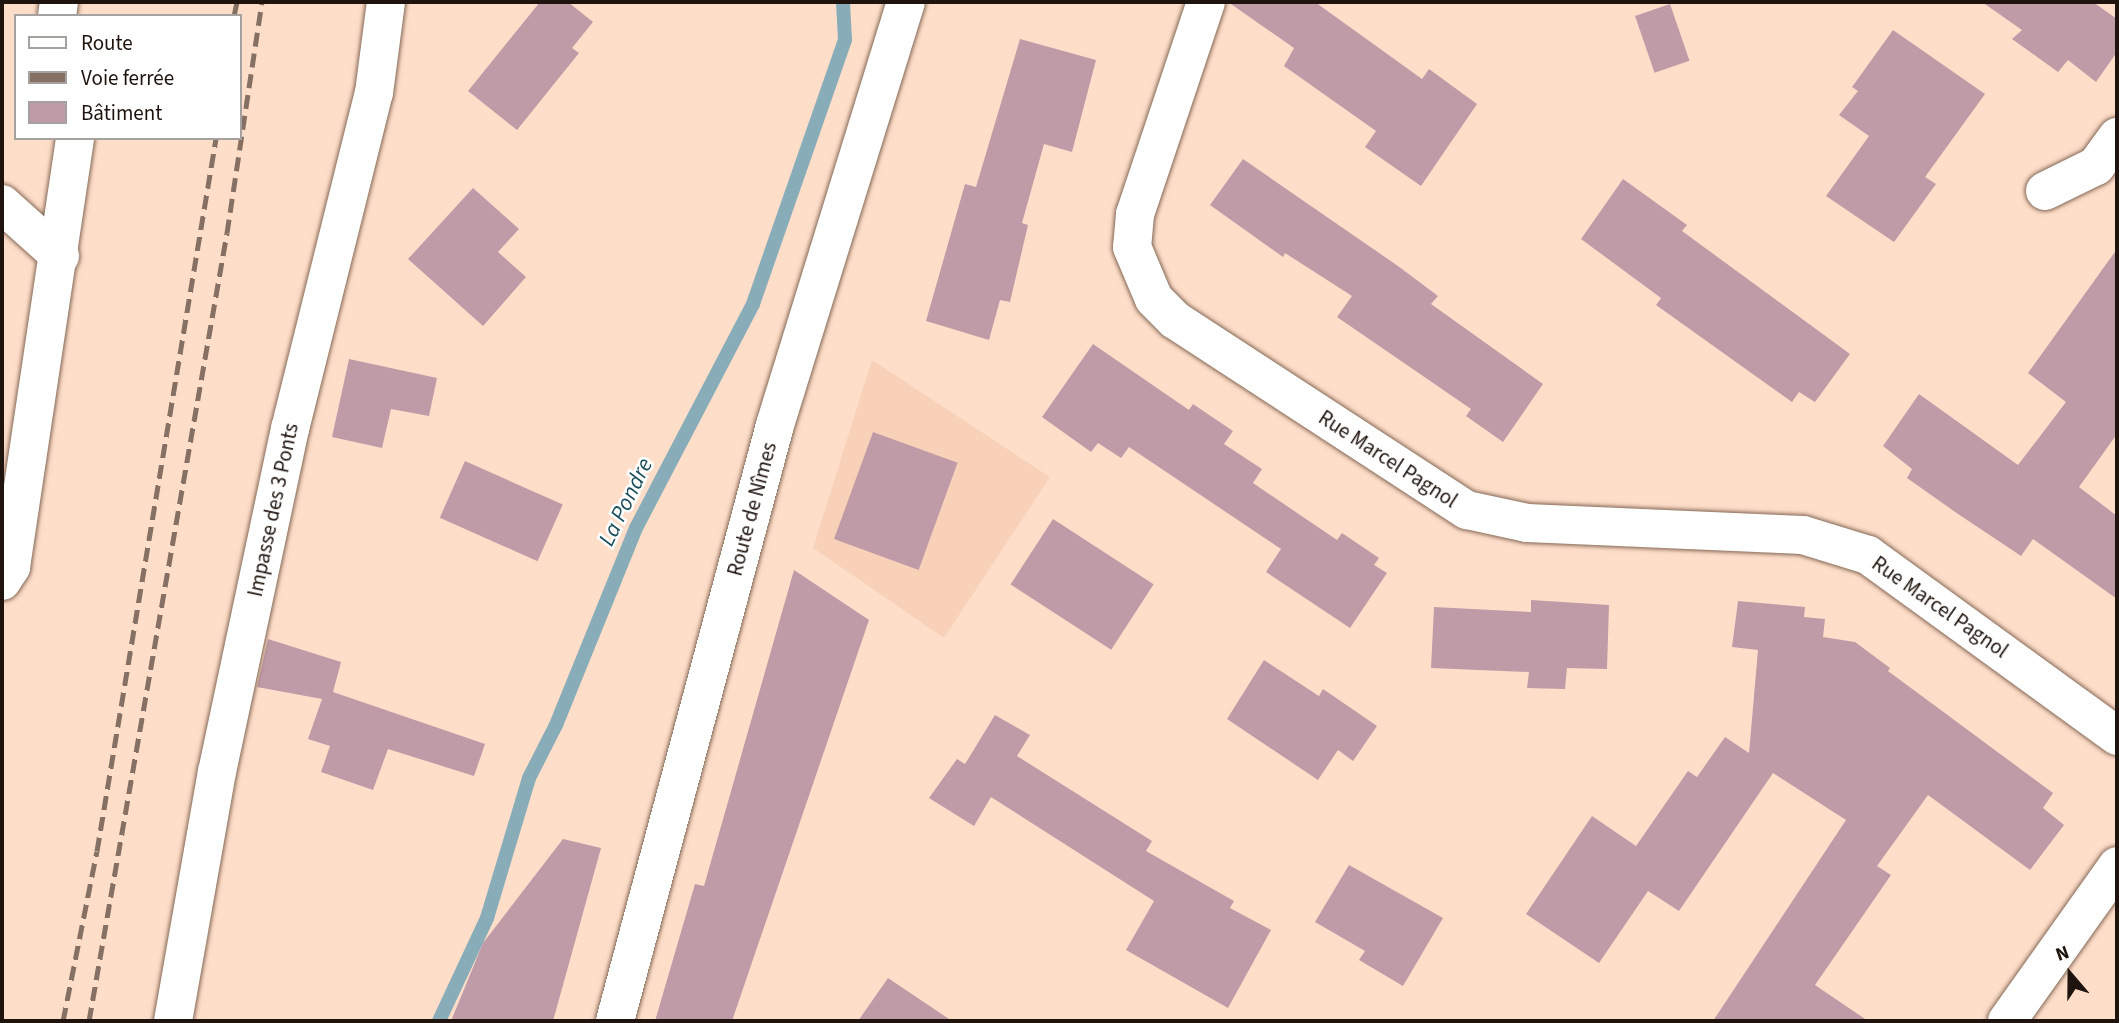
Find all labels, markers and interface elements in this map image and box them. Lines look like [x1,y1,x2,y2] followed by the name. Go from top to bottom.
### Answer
[14,14,242,140] legend
[81,28,133,58] text: Route
[81,63,174,93] text: Voie ferrée
[81,98,162,128] text: Bâtiment
[1314,405,1462,513] street label: Rue Marcel Pagnol
[242,421,304,599] street label: Impasse des 3 Ponts
[722,439,782,579] street label: Route de Nîmes
[593,454,659,550] water label: La Pondre
[1867,551,2013,663] street label: Rue Marcel Pagnol
[2035,939,2105,1009] north arrow
[2052,939,2073,969] text: N

